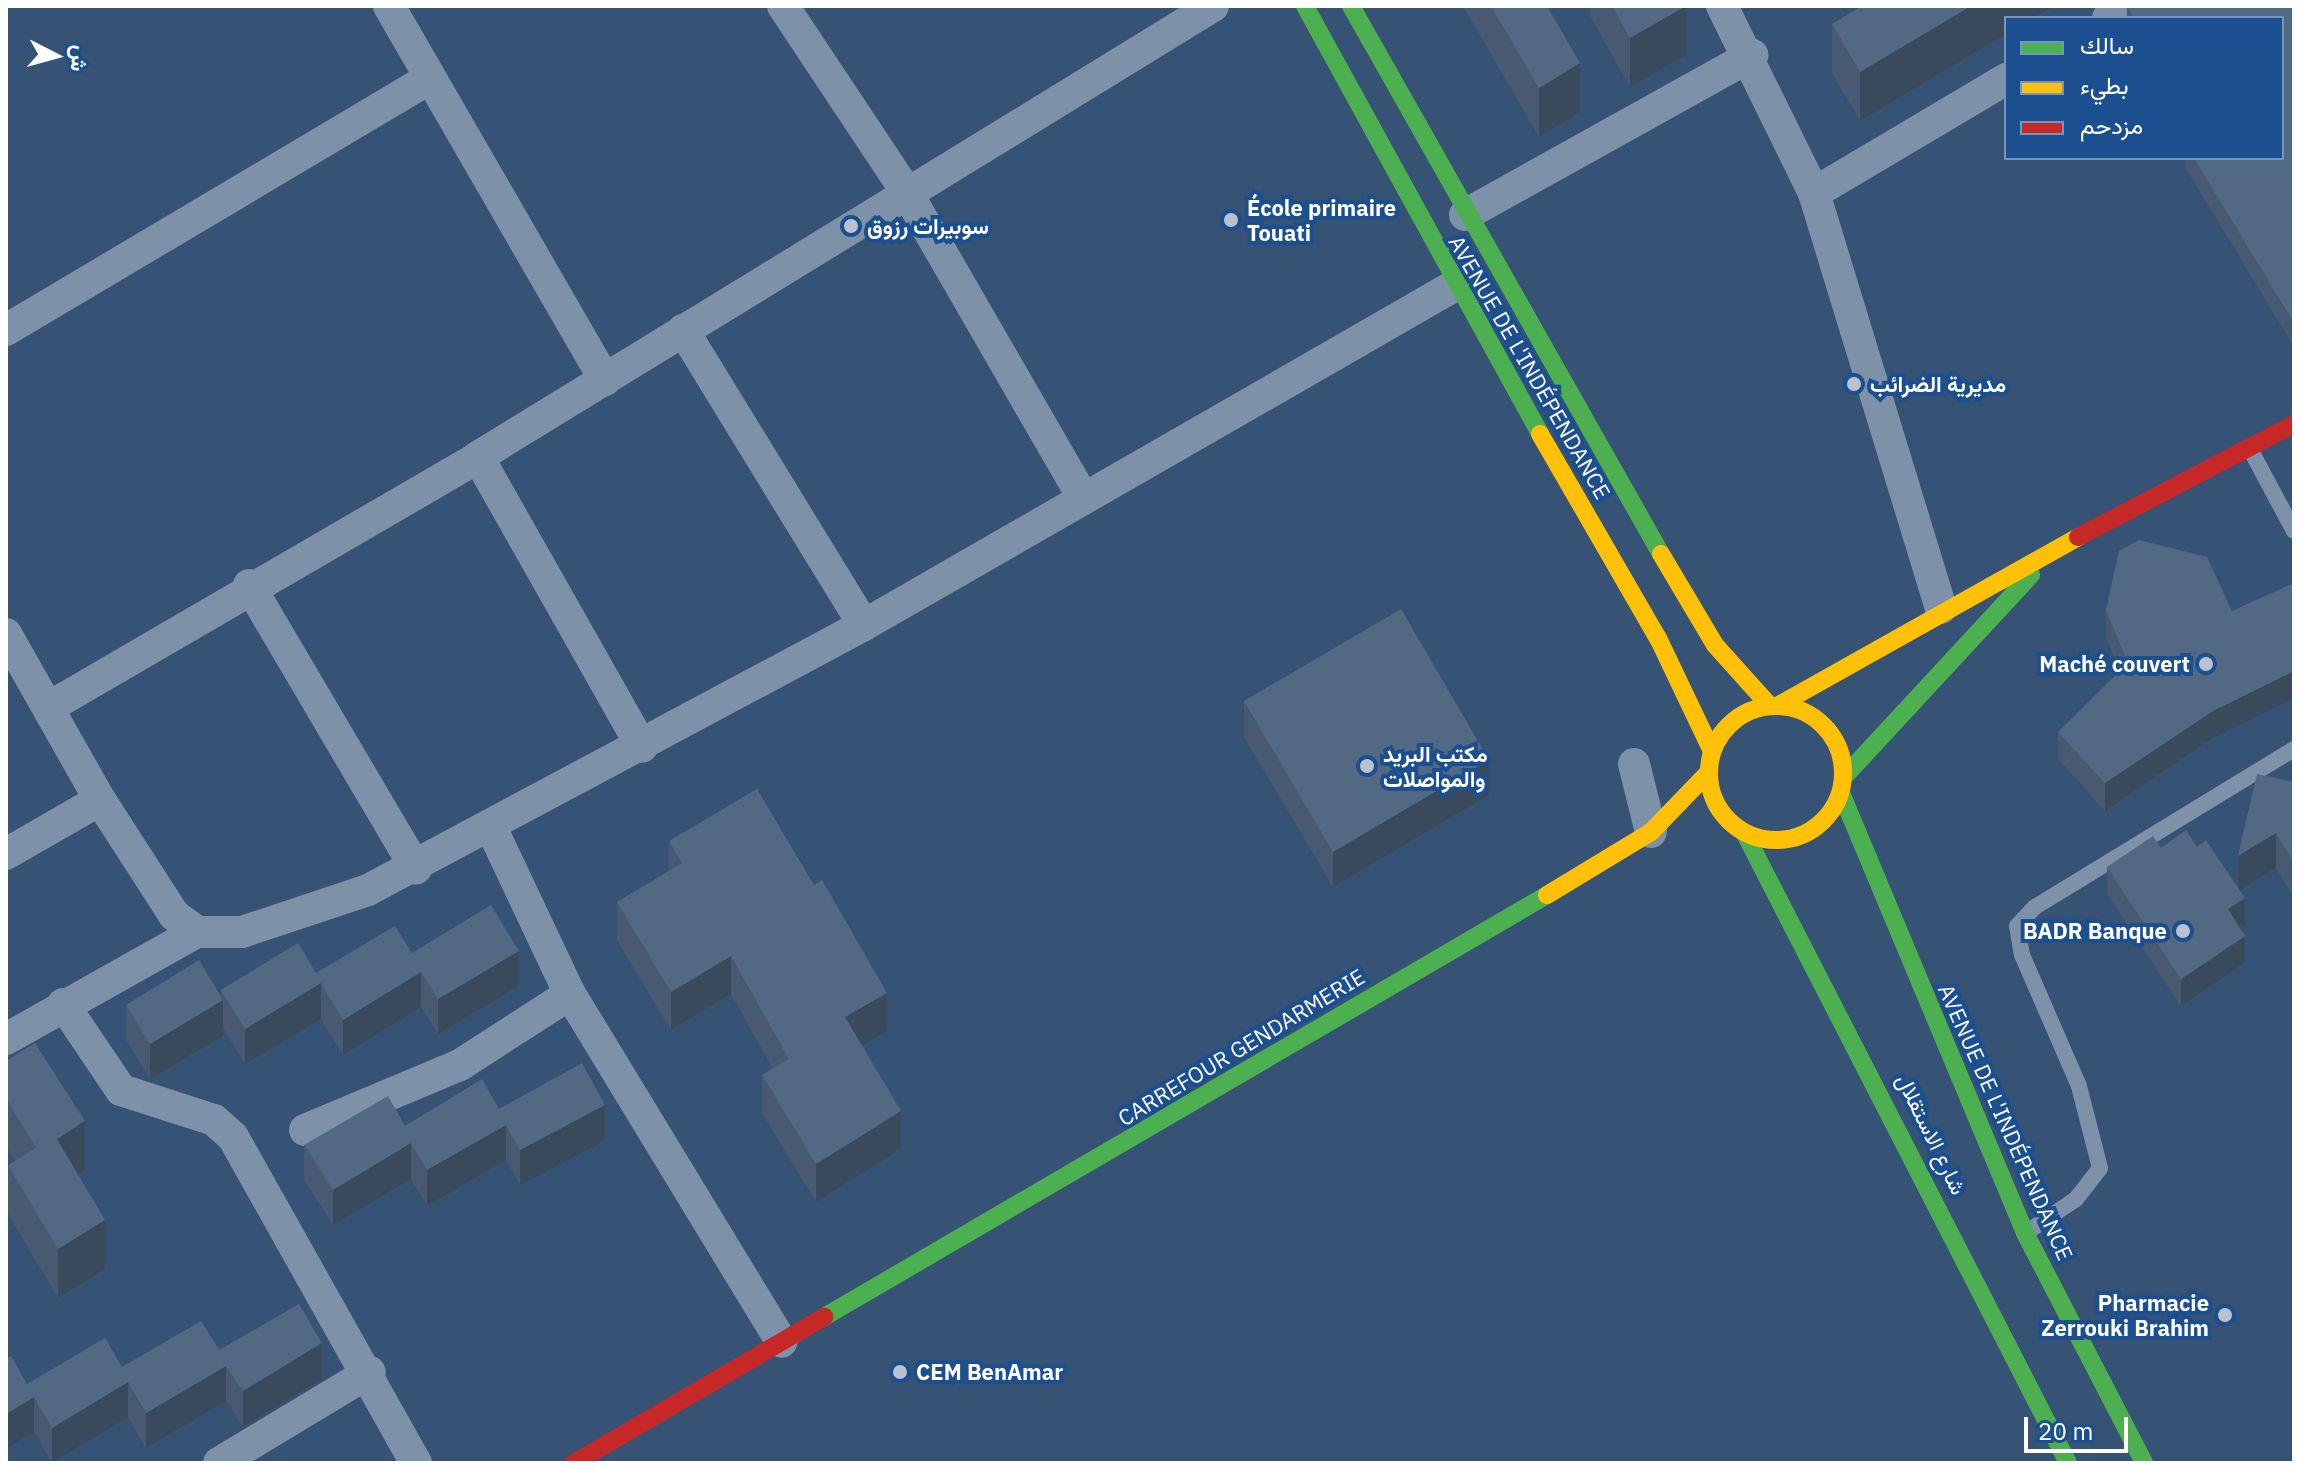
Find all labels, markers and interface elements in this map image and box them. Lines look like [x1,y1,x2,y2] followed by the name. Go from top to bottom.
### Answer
[16,16,96,96] north arrow
[2004,16,2284,160] legend
[2080,29,2134,61] text: سالك
[65,44,96,73] text: ش
[2080,69,2129,101] text: بطيء
[2080,109,2143,141] text: مزدحم
[1247,194,1396,246] place label: École primaire Touati
[1222,211,1240,229] marker: École primaire Touati
[867,213,989,239] place label: سوبيرات رزوق
[842,217,860,235] marker: سوبيرات رزوق
[1444,231,1616,503] street label: AVENUE DE L'INDÉPENDANCE
[1870,371,2006,397] place label: مديرية الضرائب
[1845,375,1863,393] marker: مديرية الضرائب
[2039,651,2190,677] place label: Maché couvert
[2197,655,2215,673] marker: Maché couvert
[1383,740,1488,792] place label: مكتب البريد والمواصلات
[1358,757,1376,775] marker: مكتب البريد والمواصلات
[2023,918,2167,944] place label: BADR Banque
[2174,922,2192,940] marker: BADR Banque
[1113,963,1369,1131] street label: CARREFOUR GENDARMERIE
[1933,980,2079,1264] street label: AVENUE DE L'INDÉPENDANCE
[1891,1069,1973,1199] street label: شارع الاستقلال
[2041,1289,2209,1340] place label: Pharmacie Zerrouki Brahim
[2216,1306,2234,1324] marker: Pharmacie Zerrouki Brahim
[916,1359,1063,1385] place label: CEM BenAmar
[891,1363,909,1381] marker: CEM BenAmar
[2028,1401,2132,1451] scale bar
[2038,1415,2093,1447] text: 20 m

